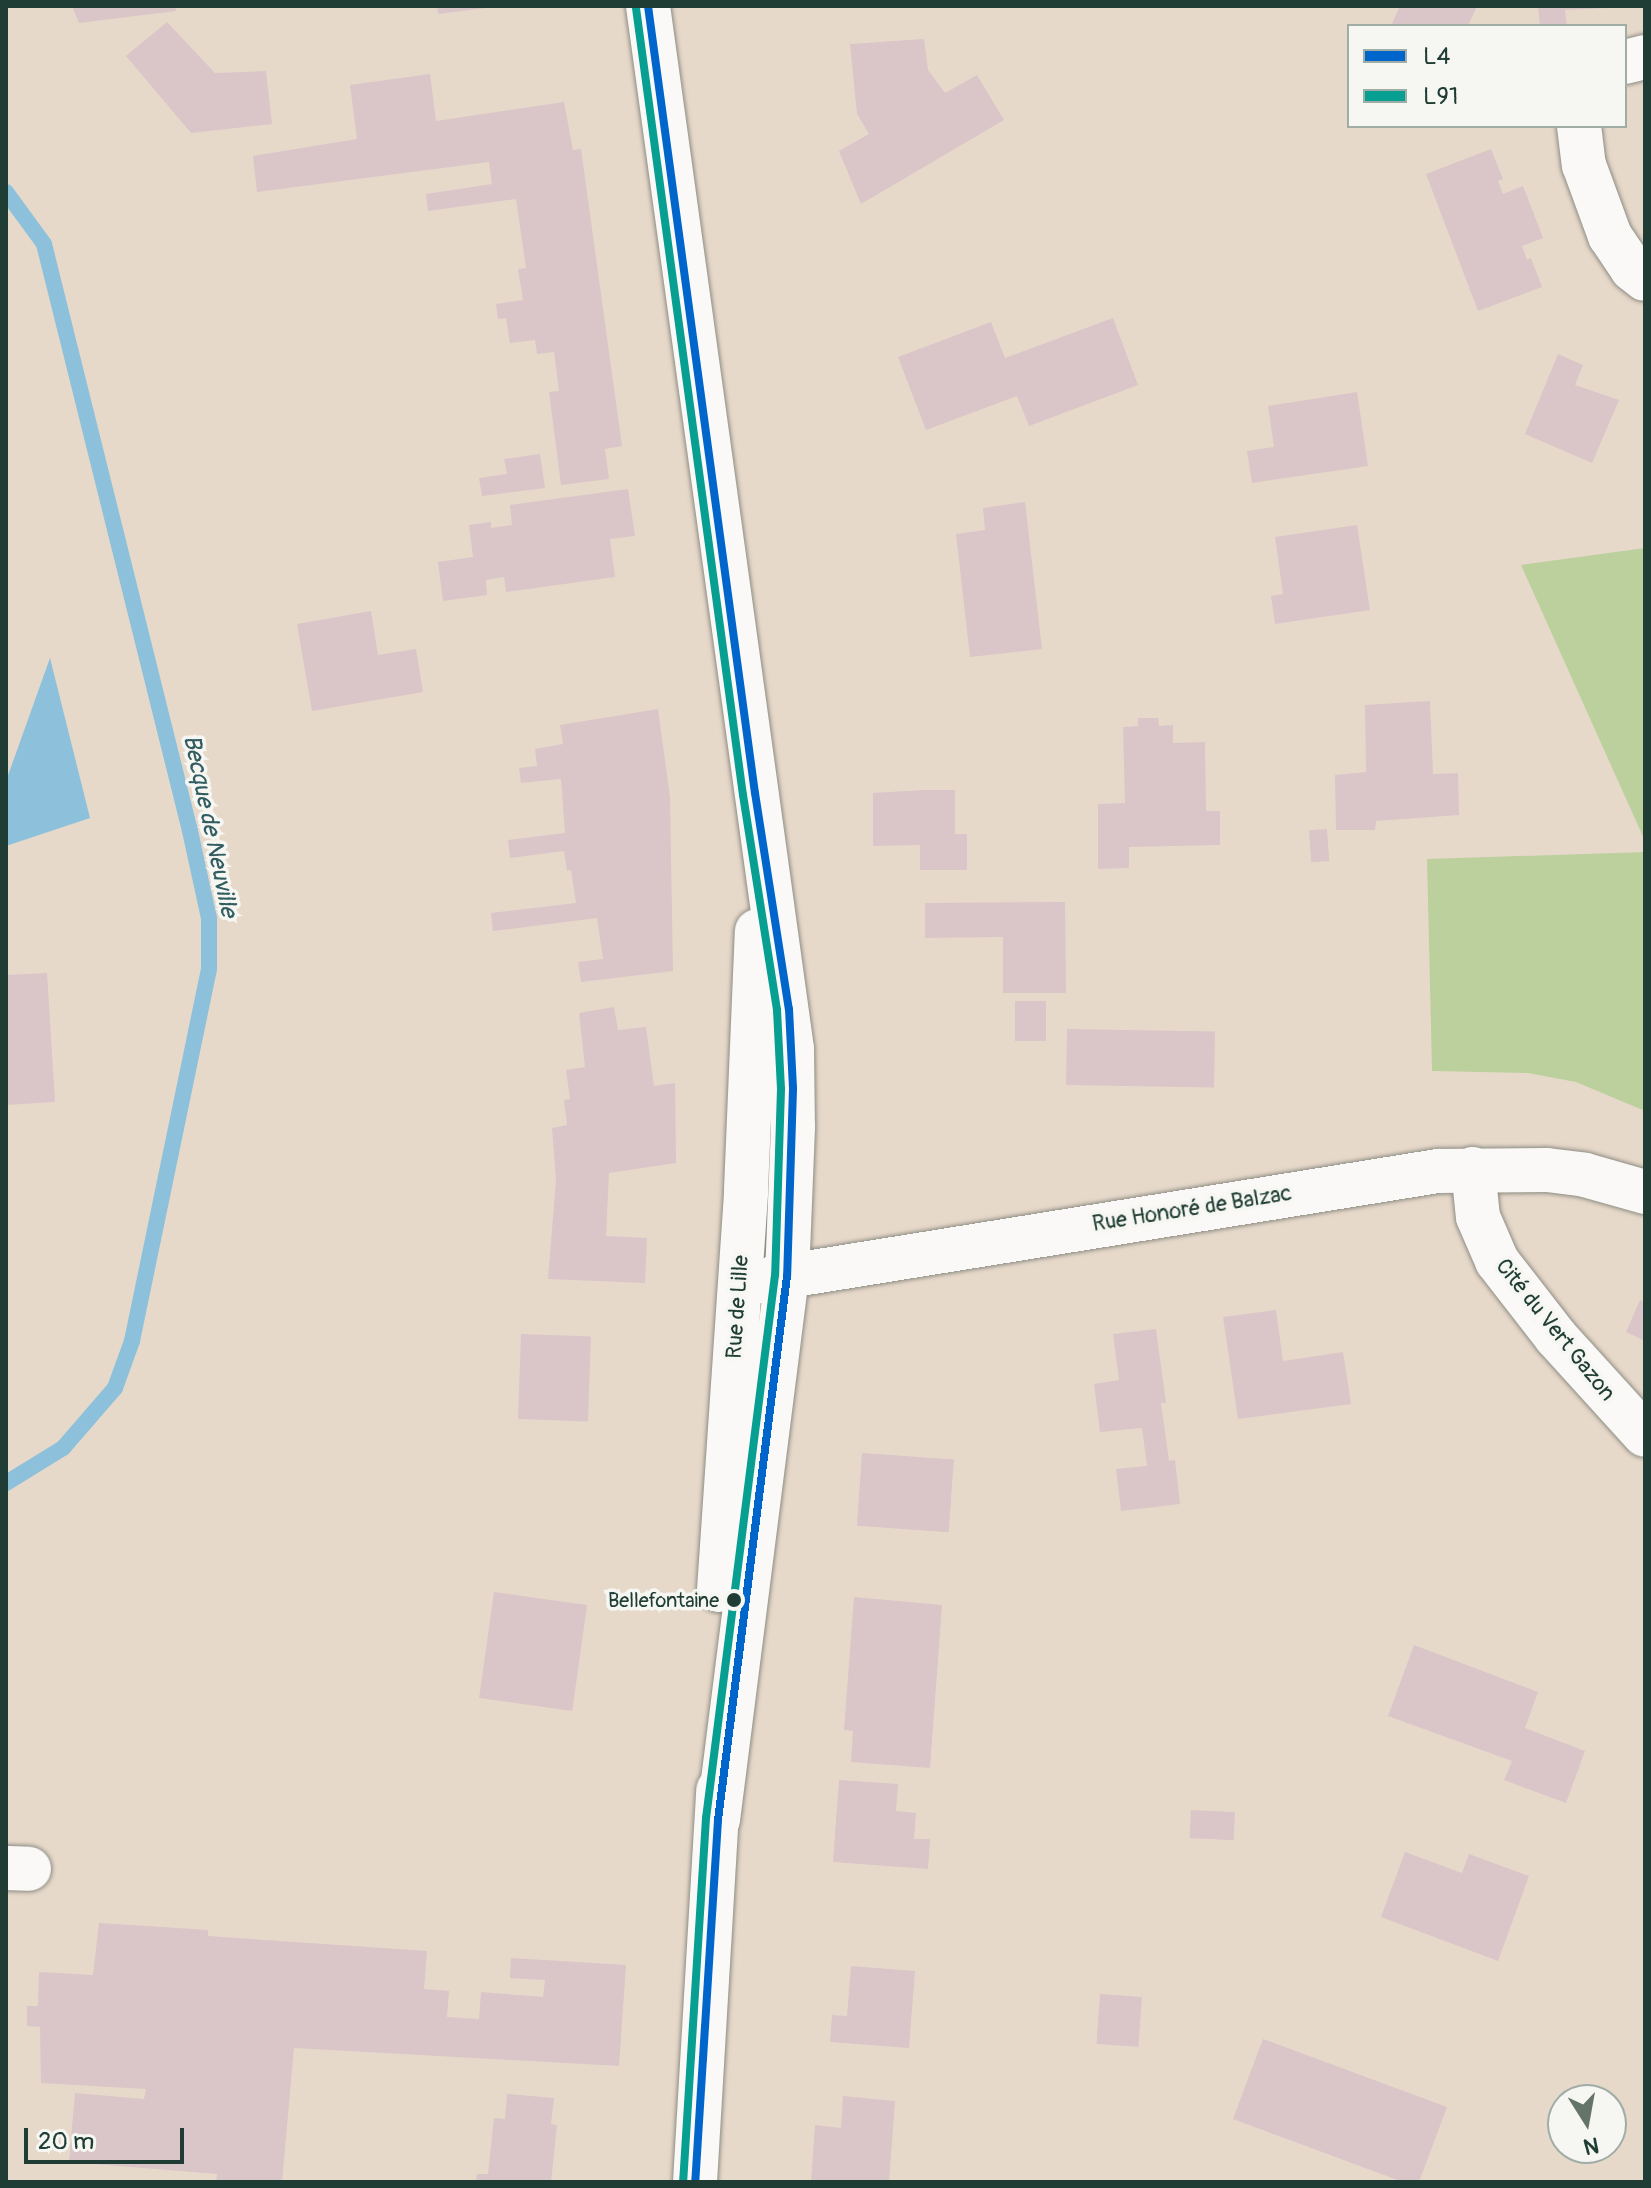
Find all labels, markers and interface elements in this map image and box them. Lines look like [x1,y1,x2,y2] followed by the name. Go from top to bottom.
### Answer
[1347,24,1627,128] legend
[1423,42,1450,71] text: L4
[1423,82,1458,111] text: L91
[177,732,243,920] water label: Becque de Neuville
[1090,1180,1294,1238] street label: Rue Honoré de Balzac
[721,1254,755,1360] street label: Rue de Lille
[1490,1254,1620,1406] street label: Cité du Vert Gazon
[608,1588,719,1612] place label: Bellefontaine
[726,1592,742,1608] marker: Bellefontaine
[1547,2084,1627,2164] north arrow
[28,2112,188,2162] scale bar
[38,2127,94,2156] text: 20 m
[1581,2130,1601,2161] text: N

